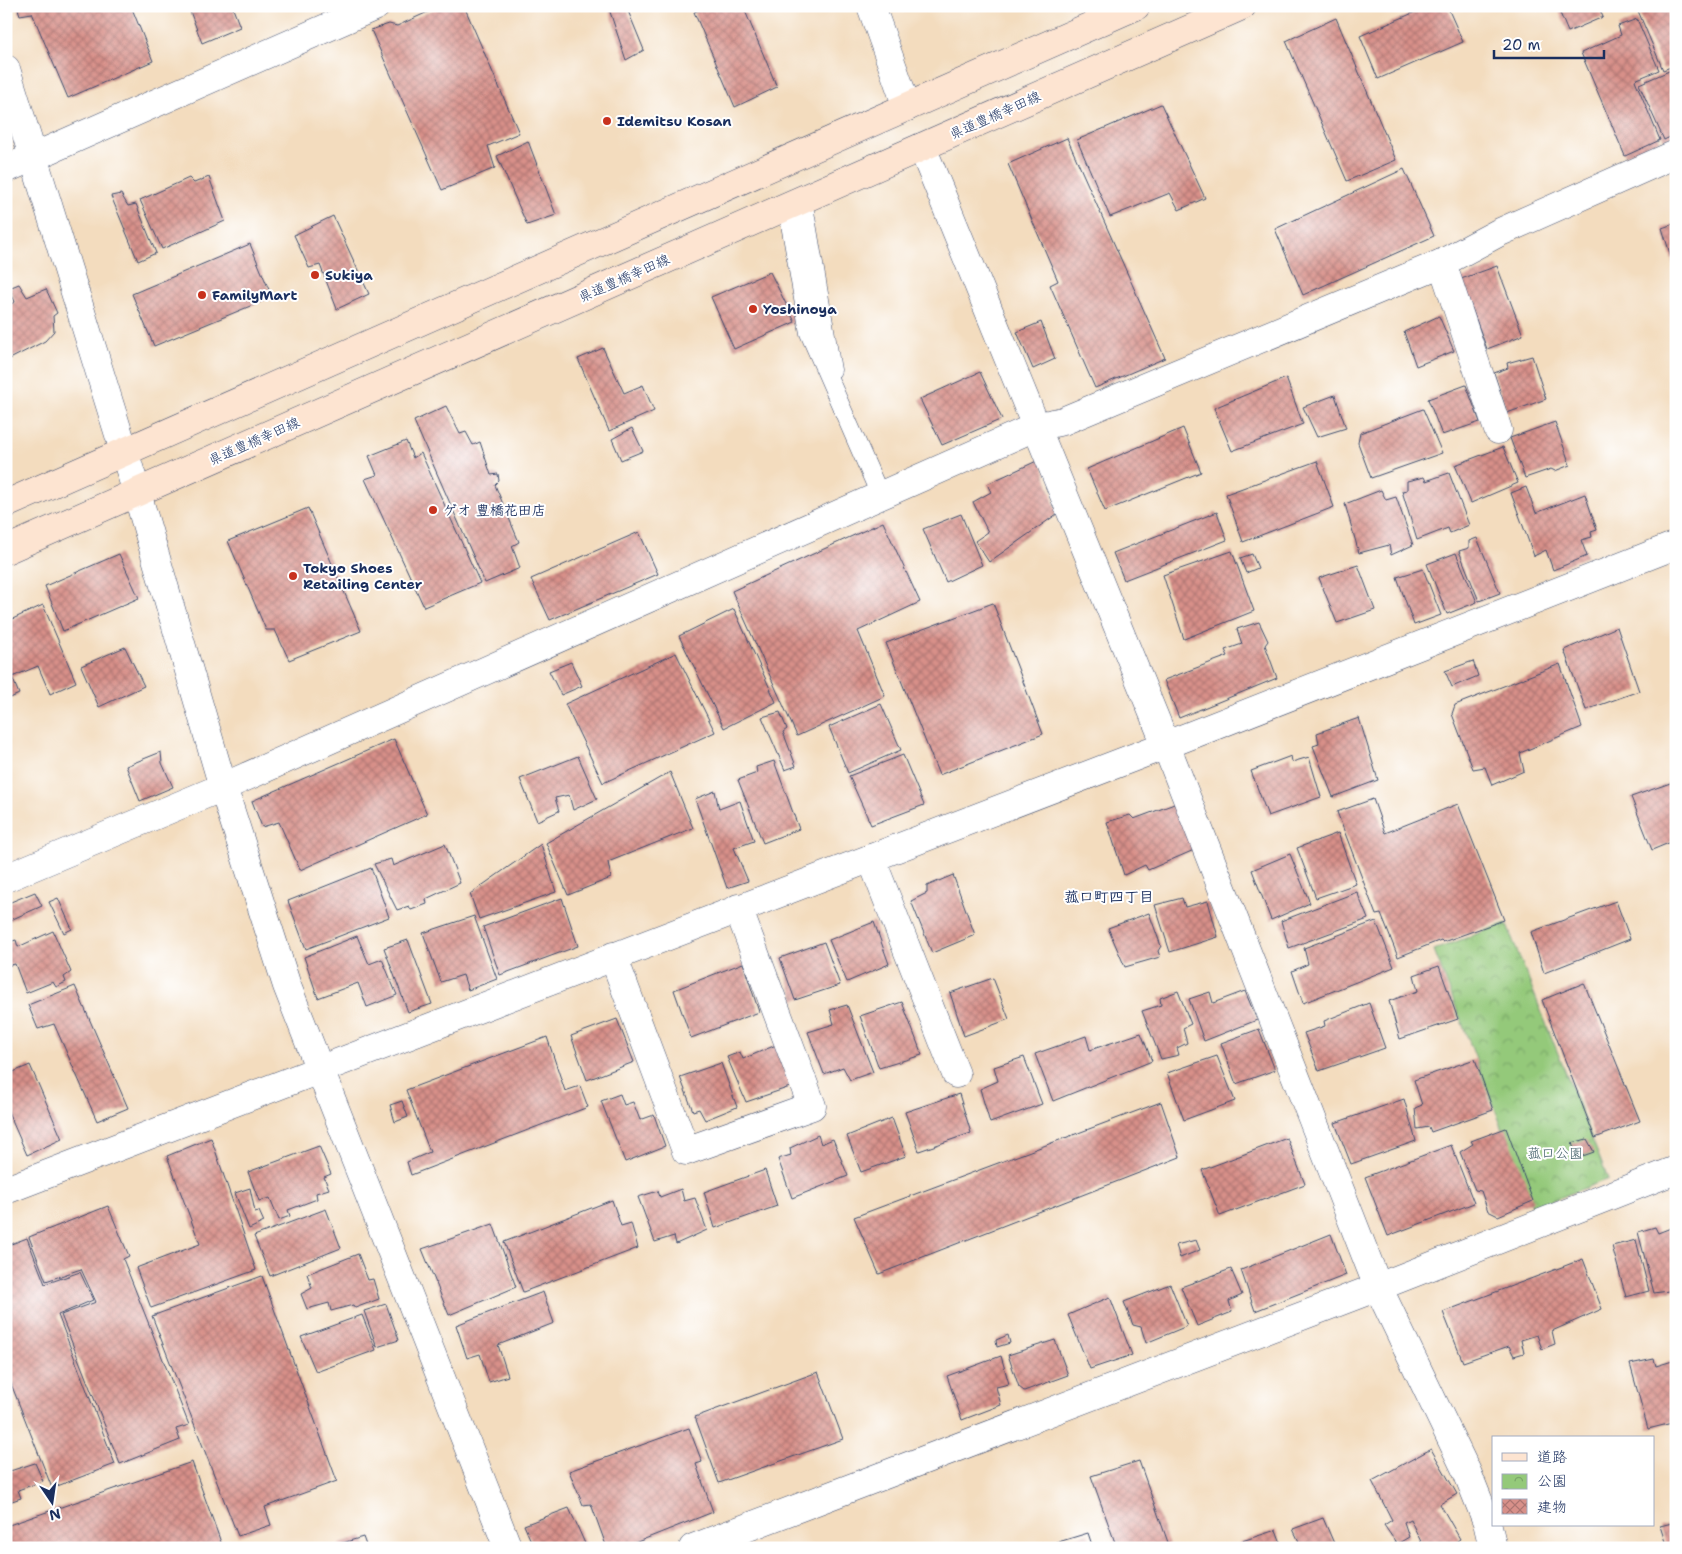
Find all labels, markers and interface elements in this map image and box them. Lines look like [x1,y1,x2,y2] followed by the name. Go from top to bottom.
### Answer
[1494,28,1604,60] scale bar
[1502,35,1541,55] text: 20 m
[947,87,1043,143] street label: 県道豊橋幸田線
[617,112,732,130] place label: Idemitsu Kosan
[601,115,613,127] marker: Idemitsu Kosan
[576,250,672,306] street label: 県道豊橋幸田線
[325,266,373,284] place label: Sukiya
[309,269,321,281] marker: Sukiya
[212,286,297,304] place label: FamilyMart
[196,289,208,301] marker: FamilyMart
[763,300,837,318] place label: Yoshinoya
[747,303,759,315] marker: Yoshinoya
[206,413,302,469] street label: 県道豊橋幸田線
[443,501,546,519] place label: ゲオ 豊橋花田店
[427,504,439,516] marker: ゲオ 豊橋花田店
[303,559,423,593] place label: Tokyo Shoes Retailing Center
[287,570,299,582] marker: Tokyo Shoes Retailing Center
[1064,887,1154,907] district label: 菰口町四丁目
[1527,1144,1583,1162] park label: 菰口公園
[1492,1436,1654,1526] legend
[1537,1447,1567,1467] text: 道路
[1537,1471,1567,1491] text: 公園
[28,1476,78,1526] north arrow
[1537,1497,1567,1517] text: 建物
[47,1505,62,1525] text: N

